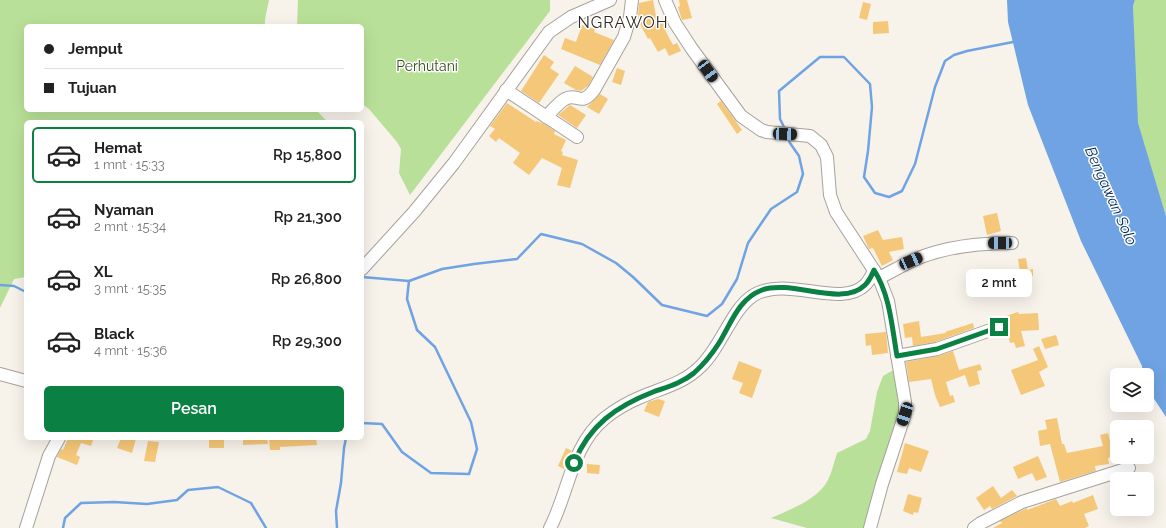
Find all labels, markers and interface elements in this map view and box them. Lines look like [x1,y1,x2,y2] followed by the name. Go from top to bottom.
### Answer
[577,13,669,32] district label: NGRAWOH
[68,40,123,58] text: Jemput
[396,58,458,74] park label: Perhutani
[696,58,720,84] car
[68,79,117,97] text: Tujuan
[773,128,797,140] car
[46,137,82,173] icon: car
[94,139,142,157] text: Hemat
[1081,144,1141,248] water label: Bengawan Solo
[273,146,342,164] text: Rp 15,800
[94,157,165,172] text: 1 mnt · 15:33
[46,199,82,235] icon: car
[94,201,154,219] text: Nyaman
[274,208,342,226] text: Rp 21,300
[94,219,166,234] text: 2 mnt · 15:34
[988,237,1012,249] car
[898,251,924,271] car
[46,261,82,297] icon: car
[94,263,112,281] text: XL
[966,269,1032,297] callout: 2 mnt
[271,270,342,288] text: Rp 26,800
[982,275,1016,290] text: 2 mnt
[94,281,166,296] text: 3 mnt · 15:35
[990,318,1008,336] route end
[46,323,82,359] icon: car
[94,325,134,343] text: Black
[272,332,342,350] text: Rp 29,300
[94,343,167,358] text: 4 mnt · 15:36
[1110,368,1154,516] map controls
[1110,368,1154,412] button: layers
[44,386,344,432] button: Pesan
[896,401,914,427] car
[1110,420,1154,464] button: +
[565,454,583,472] route start
[1110,472,1154,516] button: −

